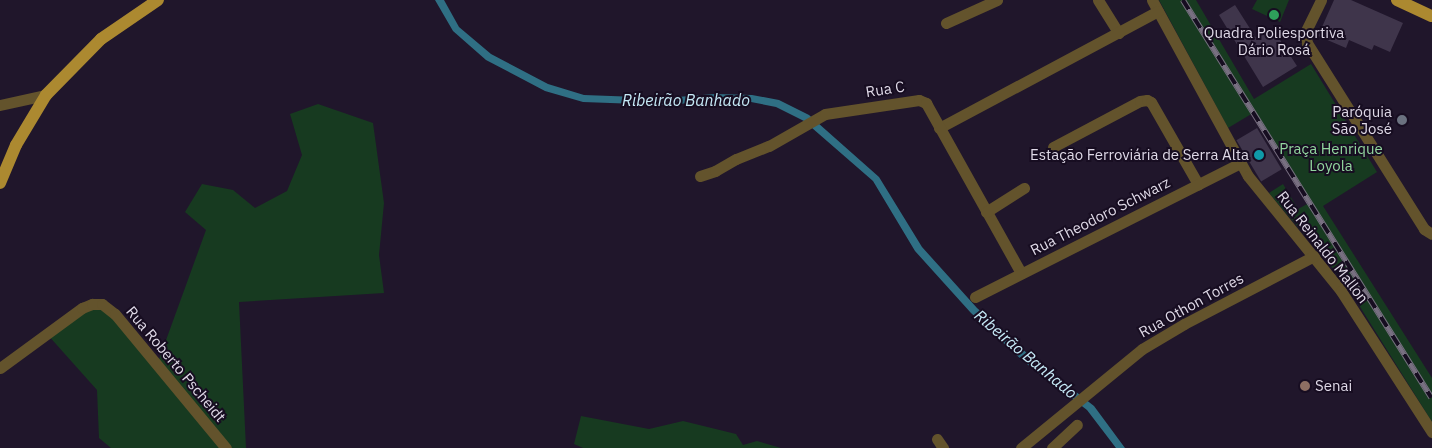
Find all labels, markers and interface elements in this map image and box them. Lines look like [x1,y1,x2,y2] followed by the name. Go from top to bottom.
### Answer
[1268,9,1280,21] marker: Quadra Poliesportiva Dário Rosá
[1204,23,1344,58] place label: Quadra Poliesportiva Dário Rosá
[864,77,906,101] street label: Rua C
[622,90,750,110] water label: Ribeirão Banhado
[1332,102,1392,137] place label: Paróquia São José
[1396,114,1408,126] marker: Paróquia São José
[1279,139,1383,174] park label: Praça Henrique Loyola
[1030,146,1249,164] place label: Estação Ferroviária de Serra Alta
[1253,149,1265,161] marker: Estação Ferroviária de Serra Alta
[1027,173,1173,259] street label: Rua Theodoro Schwarz
[1274,187,1372,307] street label: Rua Reinaldo Mallon
[1135,269,1247,341] street label: Rua Othon Torres
[122,303,230,425] street label: Rua Roberto Pscheidt
[971,305,1081,403] water label: Ribeirão Banhado
[1315,377,1352,395] place label: Senai
[1299,380,1311,392] marker: Senai

